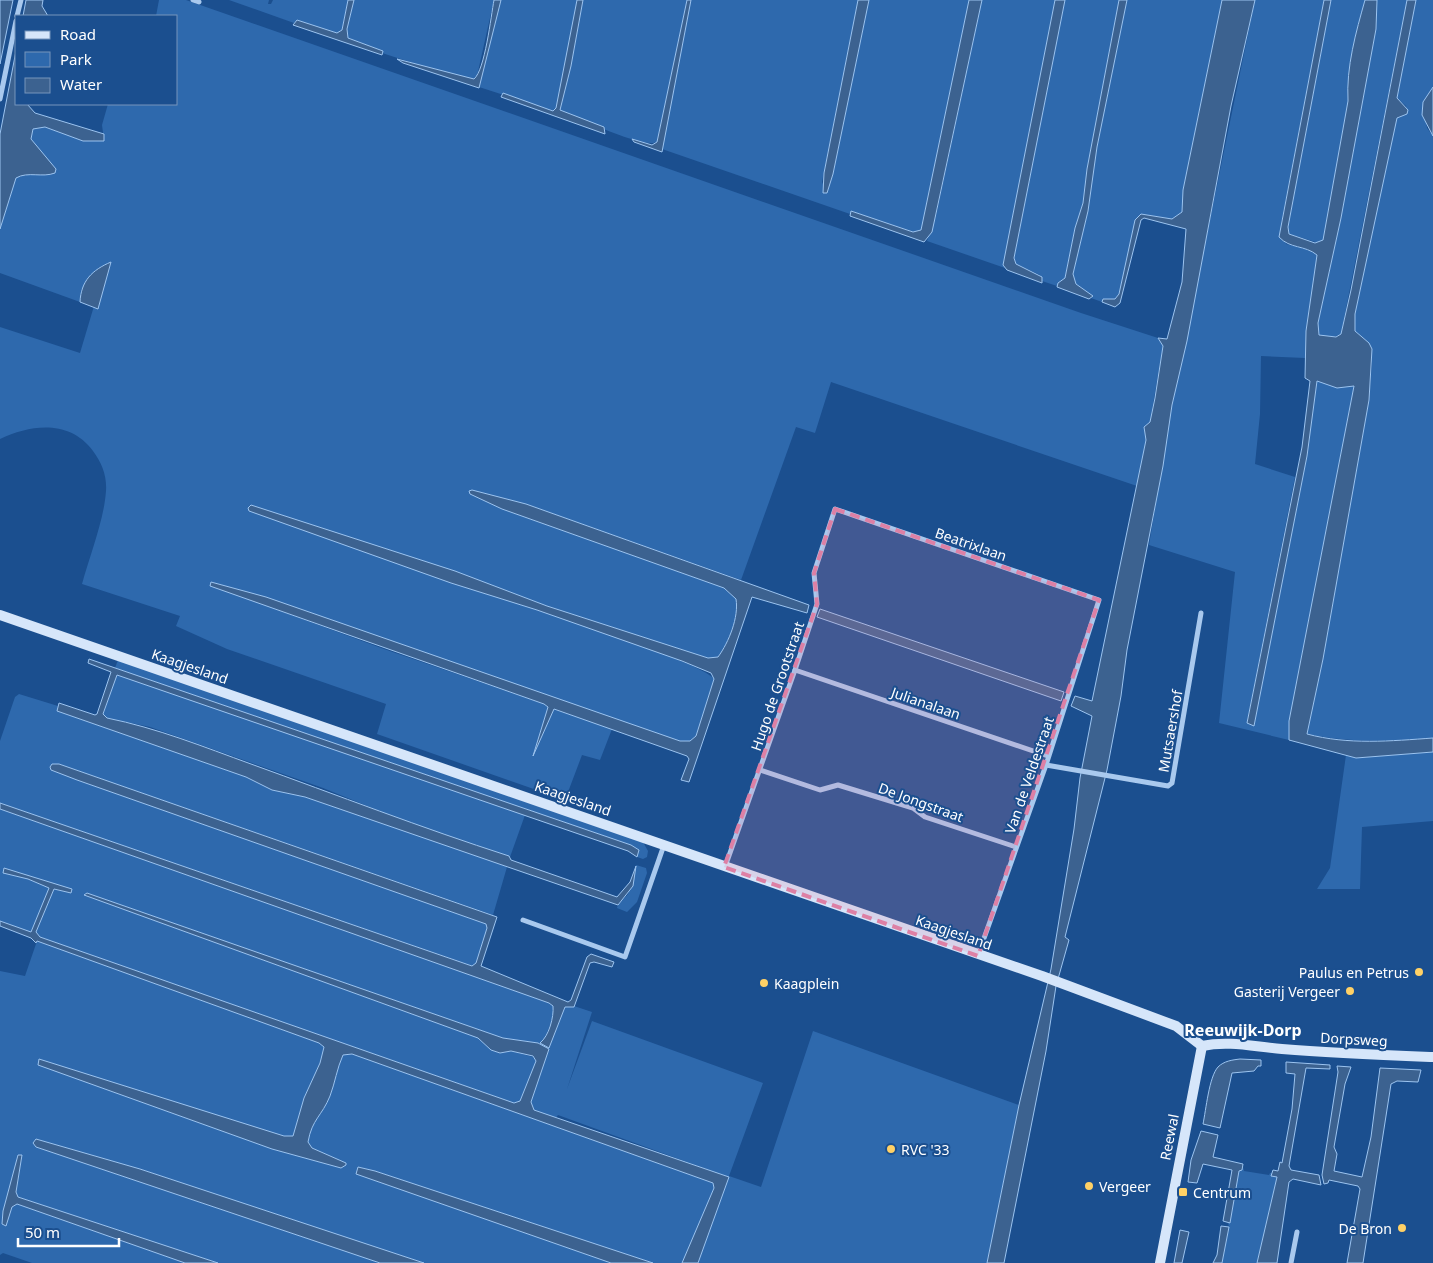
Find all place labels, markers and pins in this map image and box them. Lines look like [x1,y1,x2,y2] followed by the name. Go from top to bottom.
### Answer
[1299,963,1409,982] place label: Paulus en Petrus
[1413,966,1425,978] marker: Paulus en Petrus
[774,974,839,993] place label: Kaagplein
[758,977,770,989] marker: Kaagplein
[1234,982,1340,1001] place label: Gasterij Vergeer
[1344,985,1356,997] marker: Gasterij Vergeer
[901,1140,950,1159] place label: RVC '33
[885,1143,897,1155] marker: RVC '33
[1099,1177,1151,1196] place label: Vergeer
[1083,1180,1095,1192] marker: Vergeer
[1193,1183,1251,1202] place label: Centrum
[1177,1186,1189,1198] marker: Centrum
[1339,1219,1392,1238] place label: De Bron
[1396,1222,1408,1234] marker: De Bron

